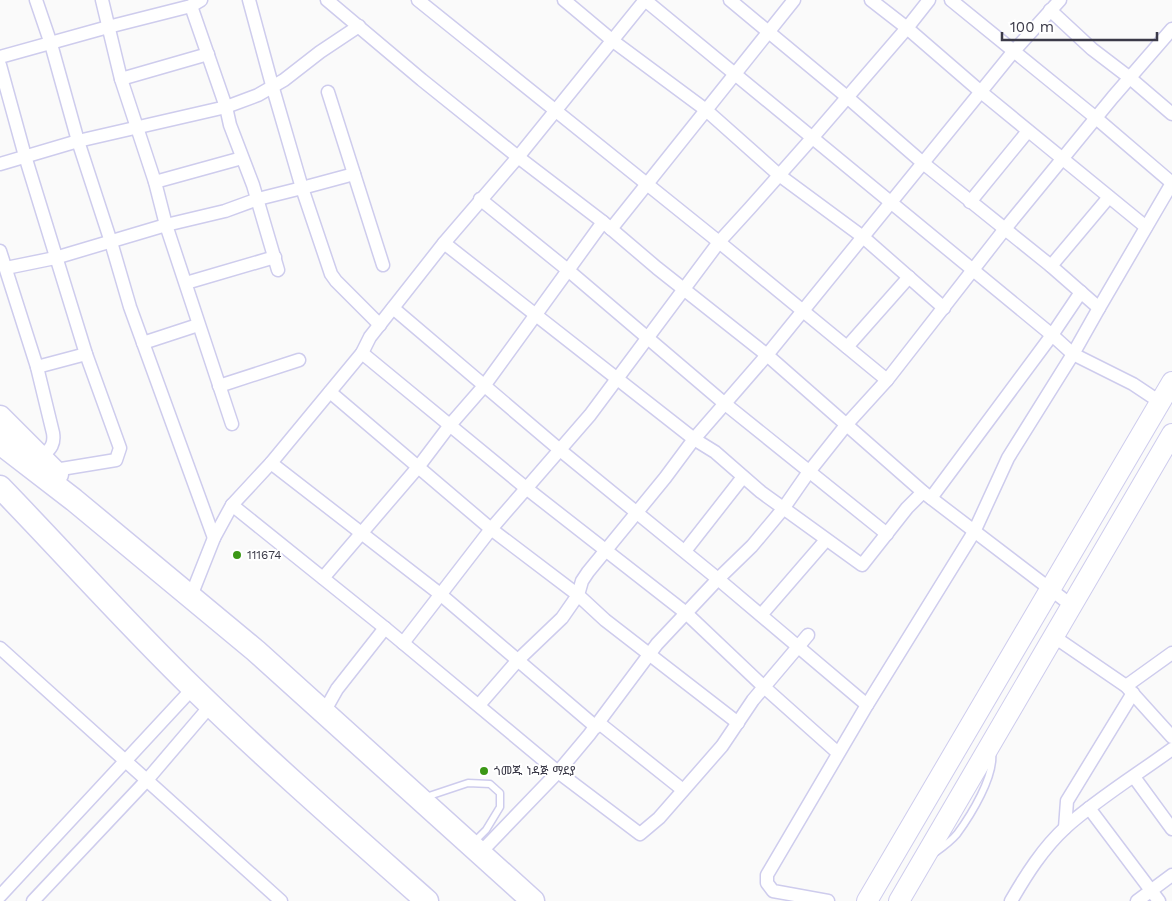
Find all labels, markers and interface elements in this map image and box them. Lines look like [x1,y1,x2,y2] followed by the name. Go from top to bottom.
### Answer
[1002,10,1157,42] scale bar
[1010,18,1054,36] text: 100 m
[247,548,281,562] place label: 111674
[231,549,243,561] marker: 111674
[494,764,576,778] place label: ጎመጁ ነዳጅ ማደያ
[478,765,490,777] marker: ጎመጁ ነዳጅ ማደያ

